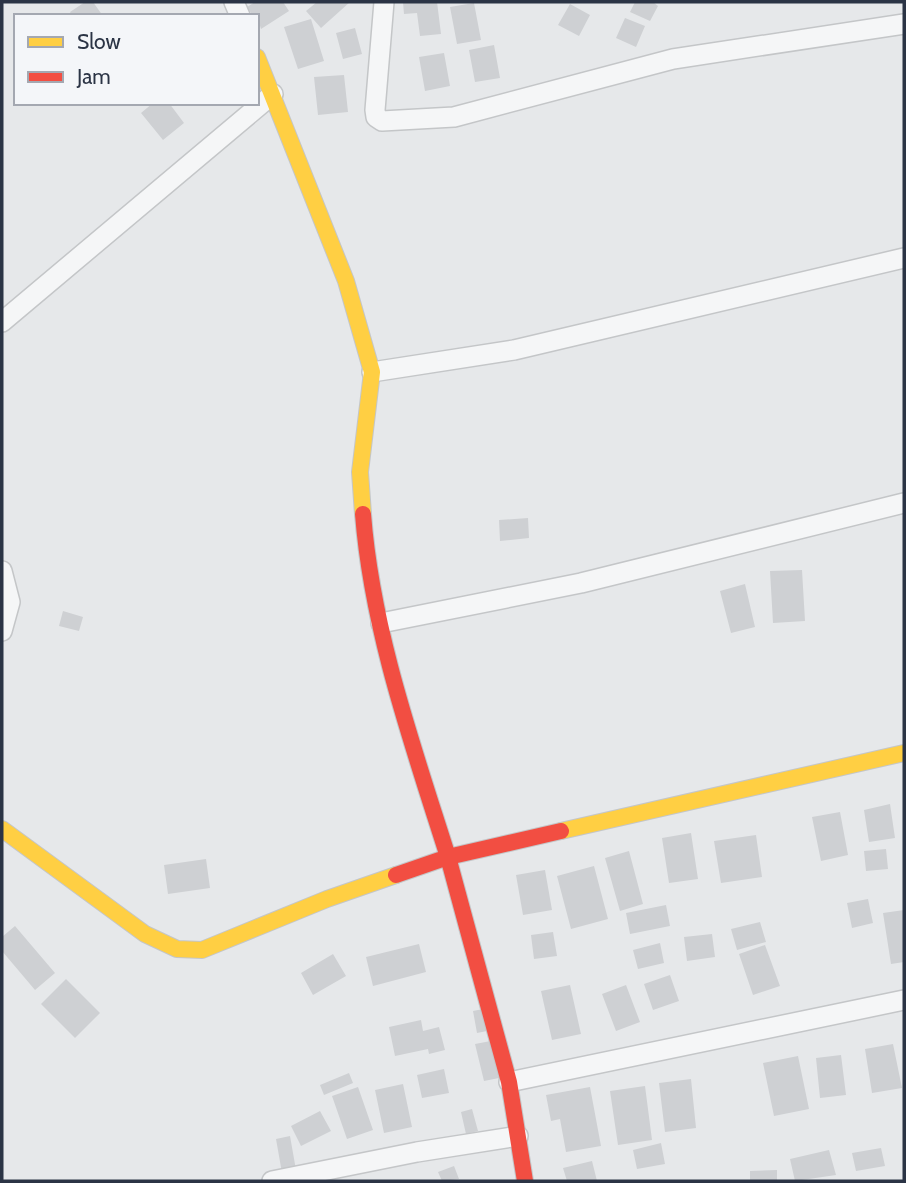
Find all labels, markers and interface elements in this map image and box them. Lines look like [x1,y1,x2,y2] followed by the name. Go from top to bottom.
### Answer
[14,14,259,105] legend
[77,29,121,54] text: Slow
[76,64,111,89] text: Jam

